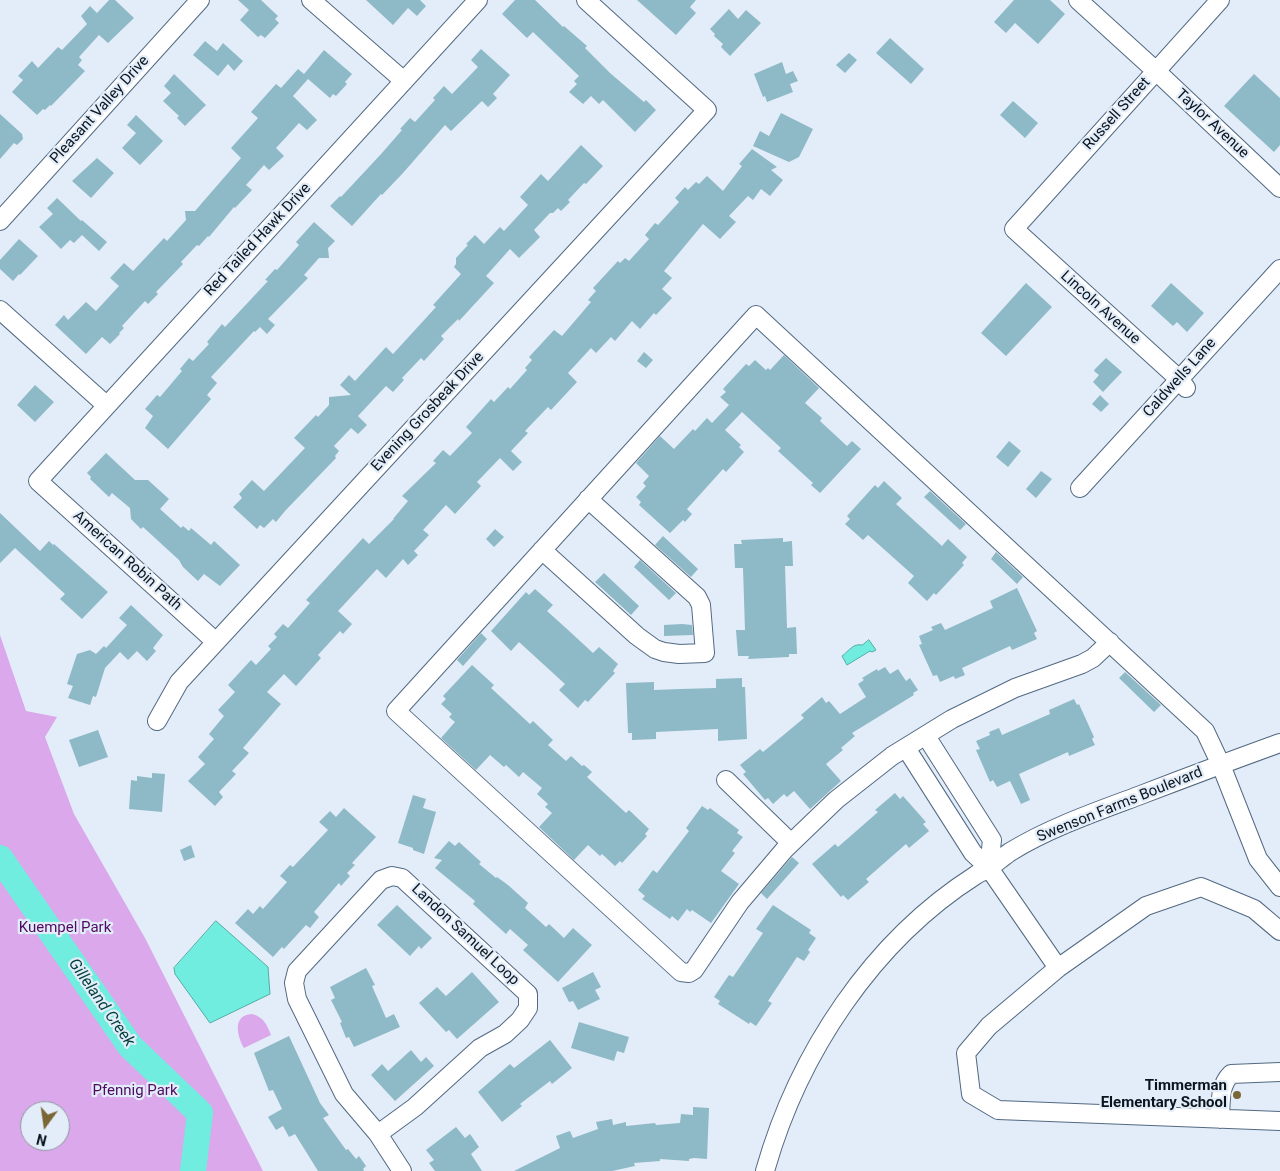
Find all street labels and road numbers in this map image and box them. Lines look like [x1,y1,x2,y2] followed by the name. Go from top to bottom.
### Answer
[47,52,153,168] street label: Pleasant Valley Drive
[1080,74,1154,154] street label: Russell Street
[1172,86,1252,162] street label: Taylor Avenue
[201,180,315,300] street label: Red Tailed Hawk Drive
[1056,267,1144,349] street label: Lincoln Avenue
[1140,335,1220,421] street label: Caldwells Lane
[368,349,488,475] street label: Evening Grosbeak Drive
[69,507,185,615] street label: American Robin Path
[1035,764,1205,846] street label: Swenson Farms Boulevard
[407,880,523,990] street label: Landon Samuel Loop

